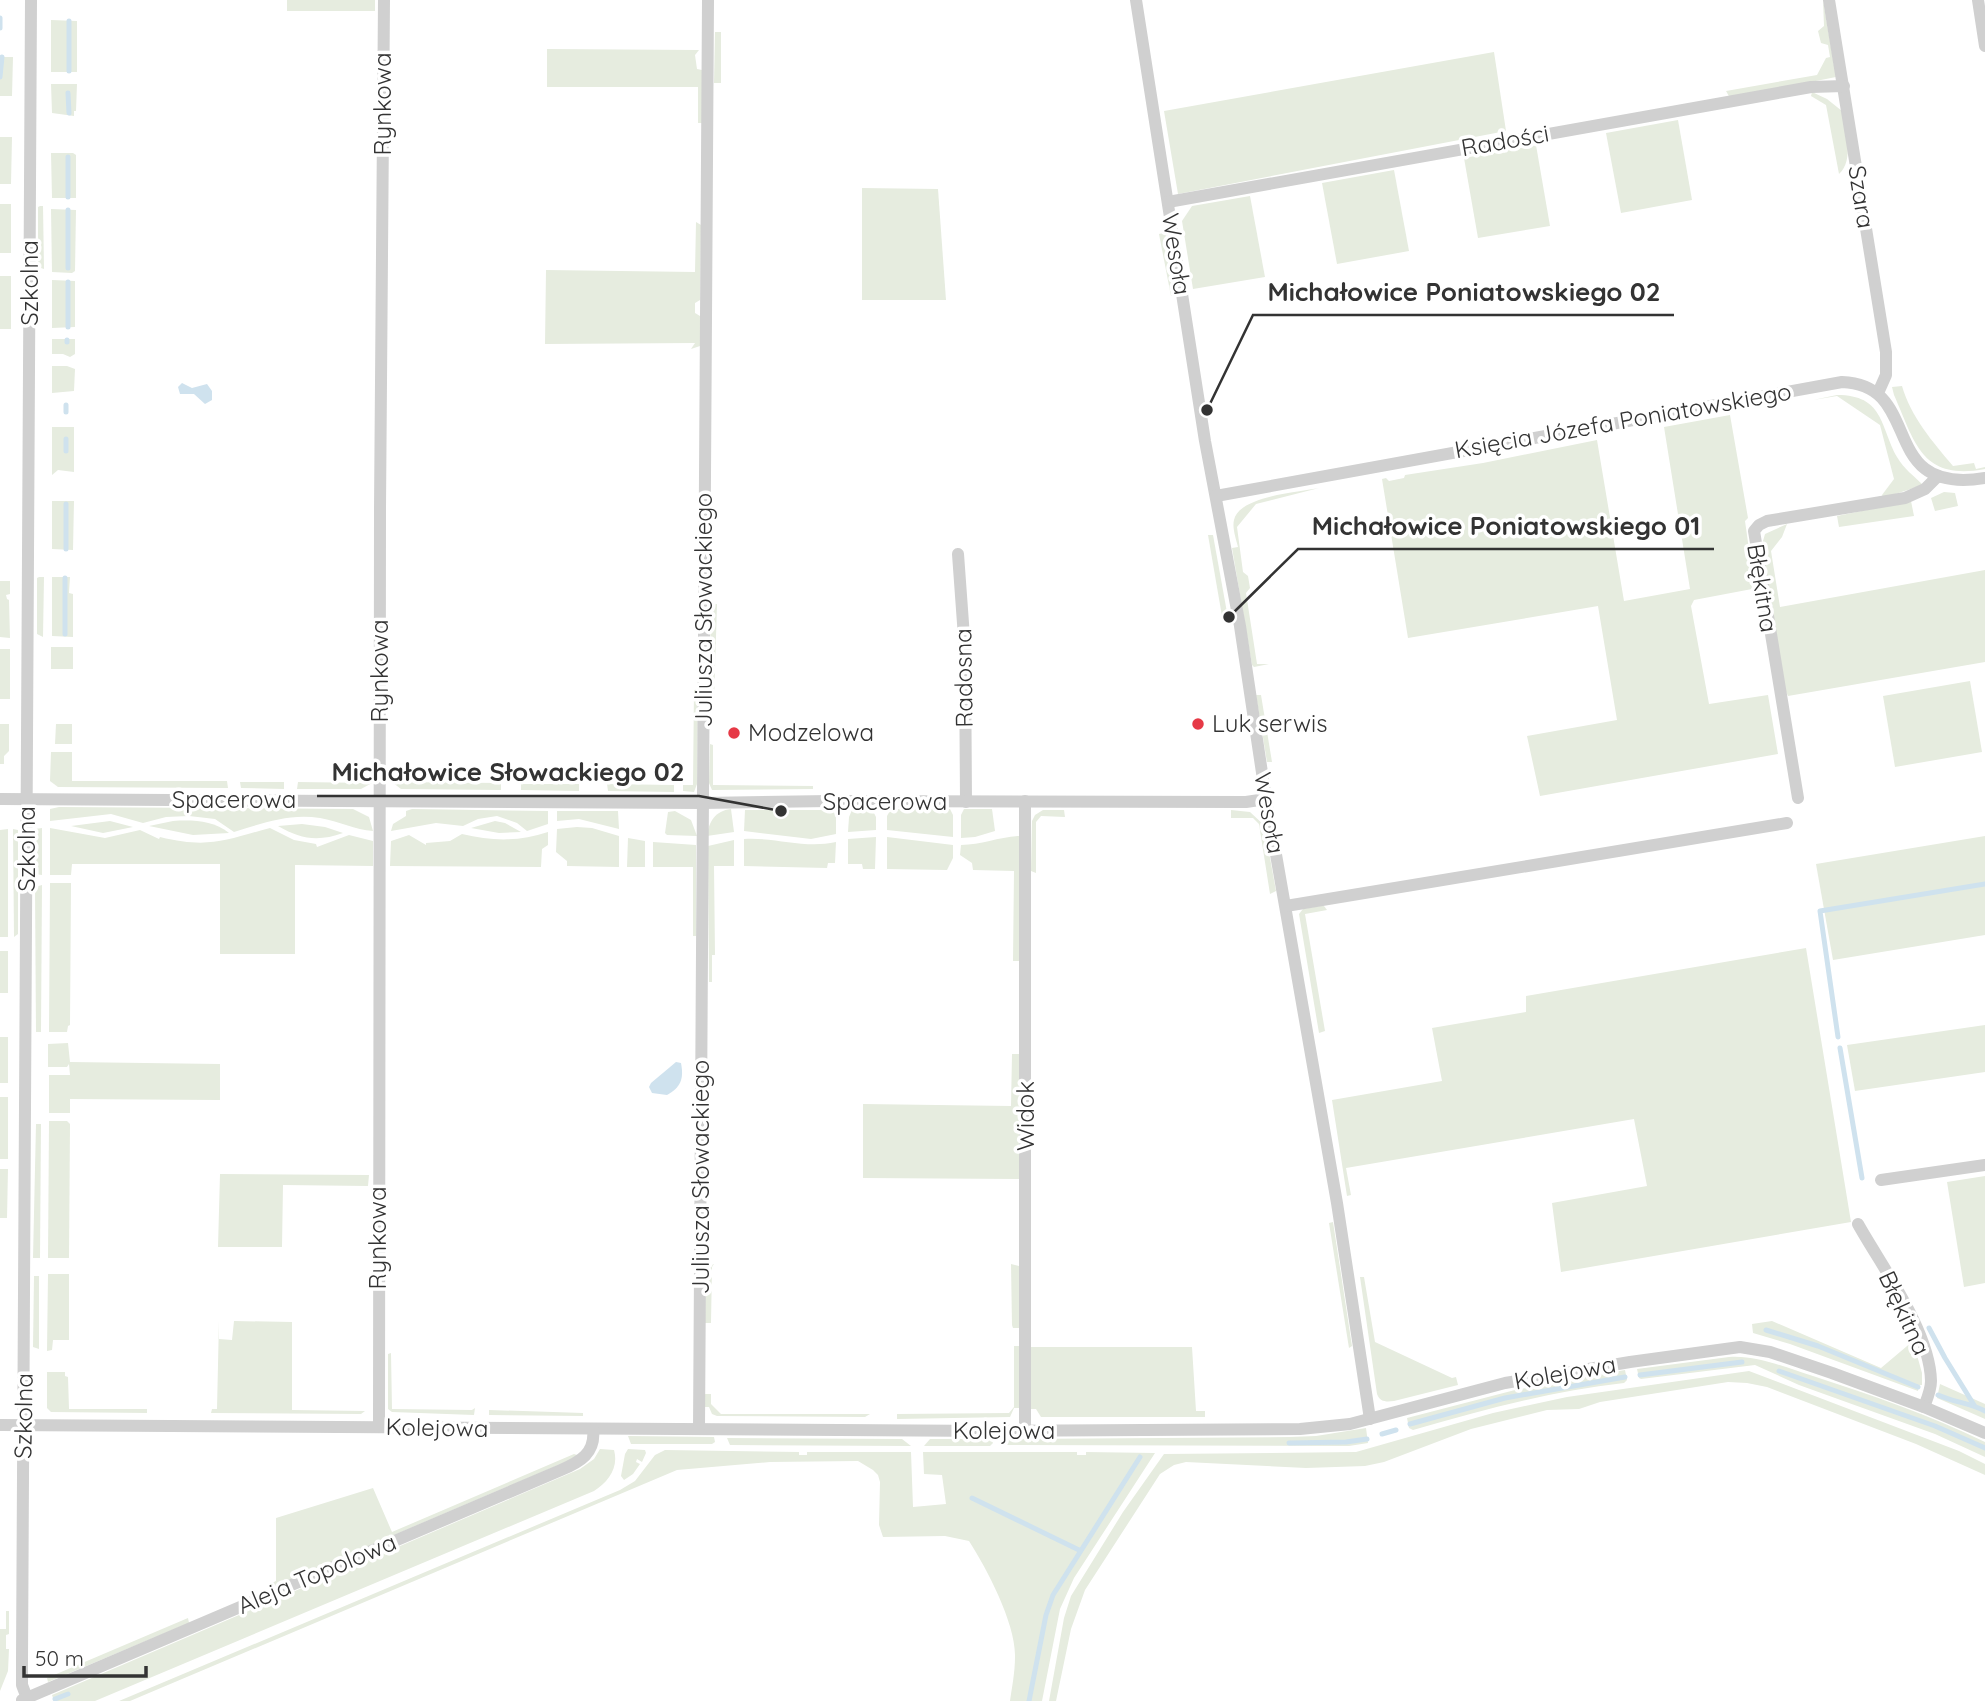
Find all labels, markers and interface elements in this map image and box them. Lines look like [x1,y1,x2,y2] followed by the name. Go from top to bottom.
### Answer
[367,52,397,156] street label: Rynkowa
[1459,118,1551,162] street label: Radości
[1842,163,1882,230] street label: Szara
[1156,211,1198,297] street label: Wesoła
[14,240,44,326] street label: Szkolna
[1253,268,1674,315] callout: Michałowice Poniatowskiego 02
[1267,275,1661,308] text: Michałowice Poniatowskiego 02
[1452,376,1794,464] street label: Księcia Józefa Poniatowskiego
[688,493,718,727] street label: Juliusza Słowackiego
[1298,502,1714,549] callout: Michałowice Poniatowskiego 01
[1312,509,1700,542] text: Michałowice Poniatowskiego 01
[1741,541,1785,634] street label: Błękitna
[364,619,394,723] street label: Rynkowa
[947,628,979,728] street label: Radosna
[1212,708,1328,738] place label: Luk serwis
[1190,716,1206,732] marker: Luk serwis
[748,717,874,747] place label: Modzelowa
[726,725,742,741] marker: Modzelowa
[317,749,699,796] callout: Michałowice Słowackiego 02
[331,755,685,788] text: Michałowice Słowackiego 02
[1248,770,1292,856] street label: Wesoła
[172,784,296,814] street label: Spacerowa
[823,786,947,816] street label: Spacerowa
[11,806,41,892] street label: Szkolna
[685,1060,715,1294] street label: Juliusza Słowackiego
[1010,1081,1040,1151] street label: Widok
[362,1186,392,1290] street label: Rynkowa
[1872,1266,1937,1359] street label: Błękitna
[1512,1348,1618,1396] street label: Kolejowa
[7,1373,39,1459] street label: Szkolna
[385,1411,489,1443] street label: Kolejowa
[953,1415,1055,1445] street label: Kolejowa
[233,1526,401,1620] street label: Aleja Topolowa
[24,1634,147,1678] scale bar
[35,1645,84,1671] text: 50 m

